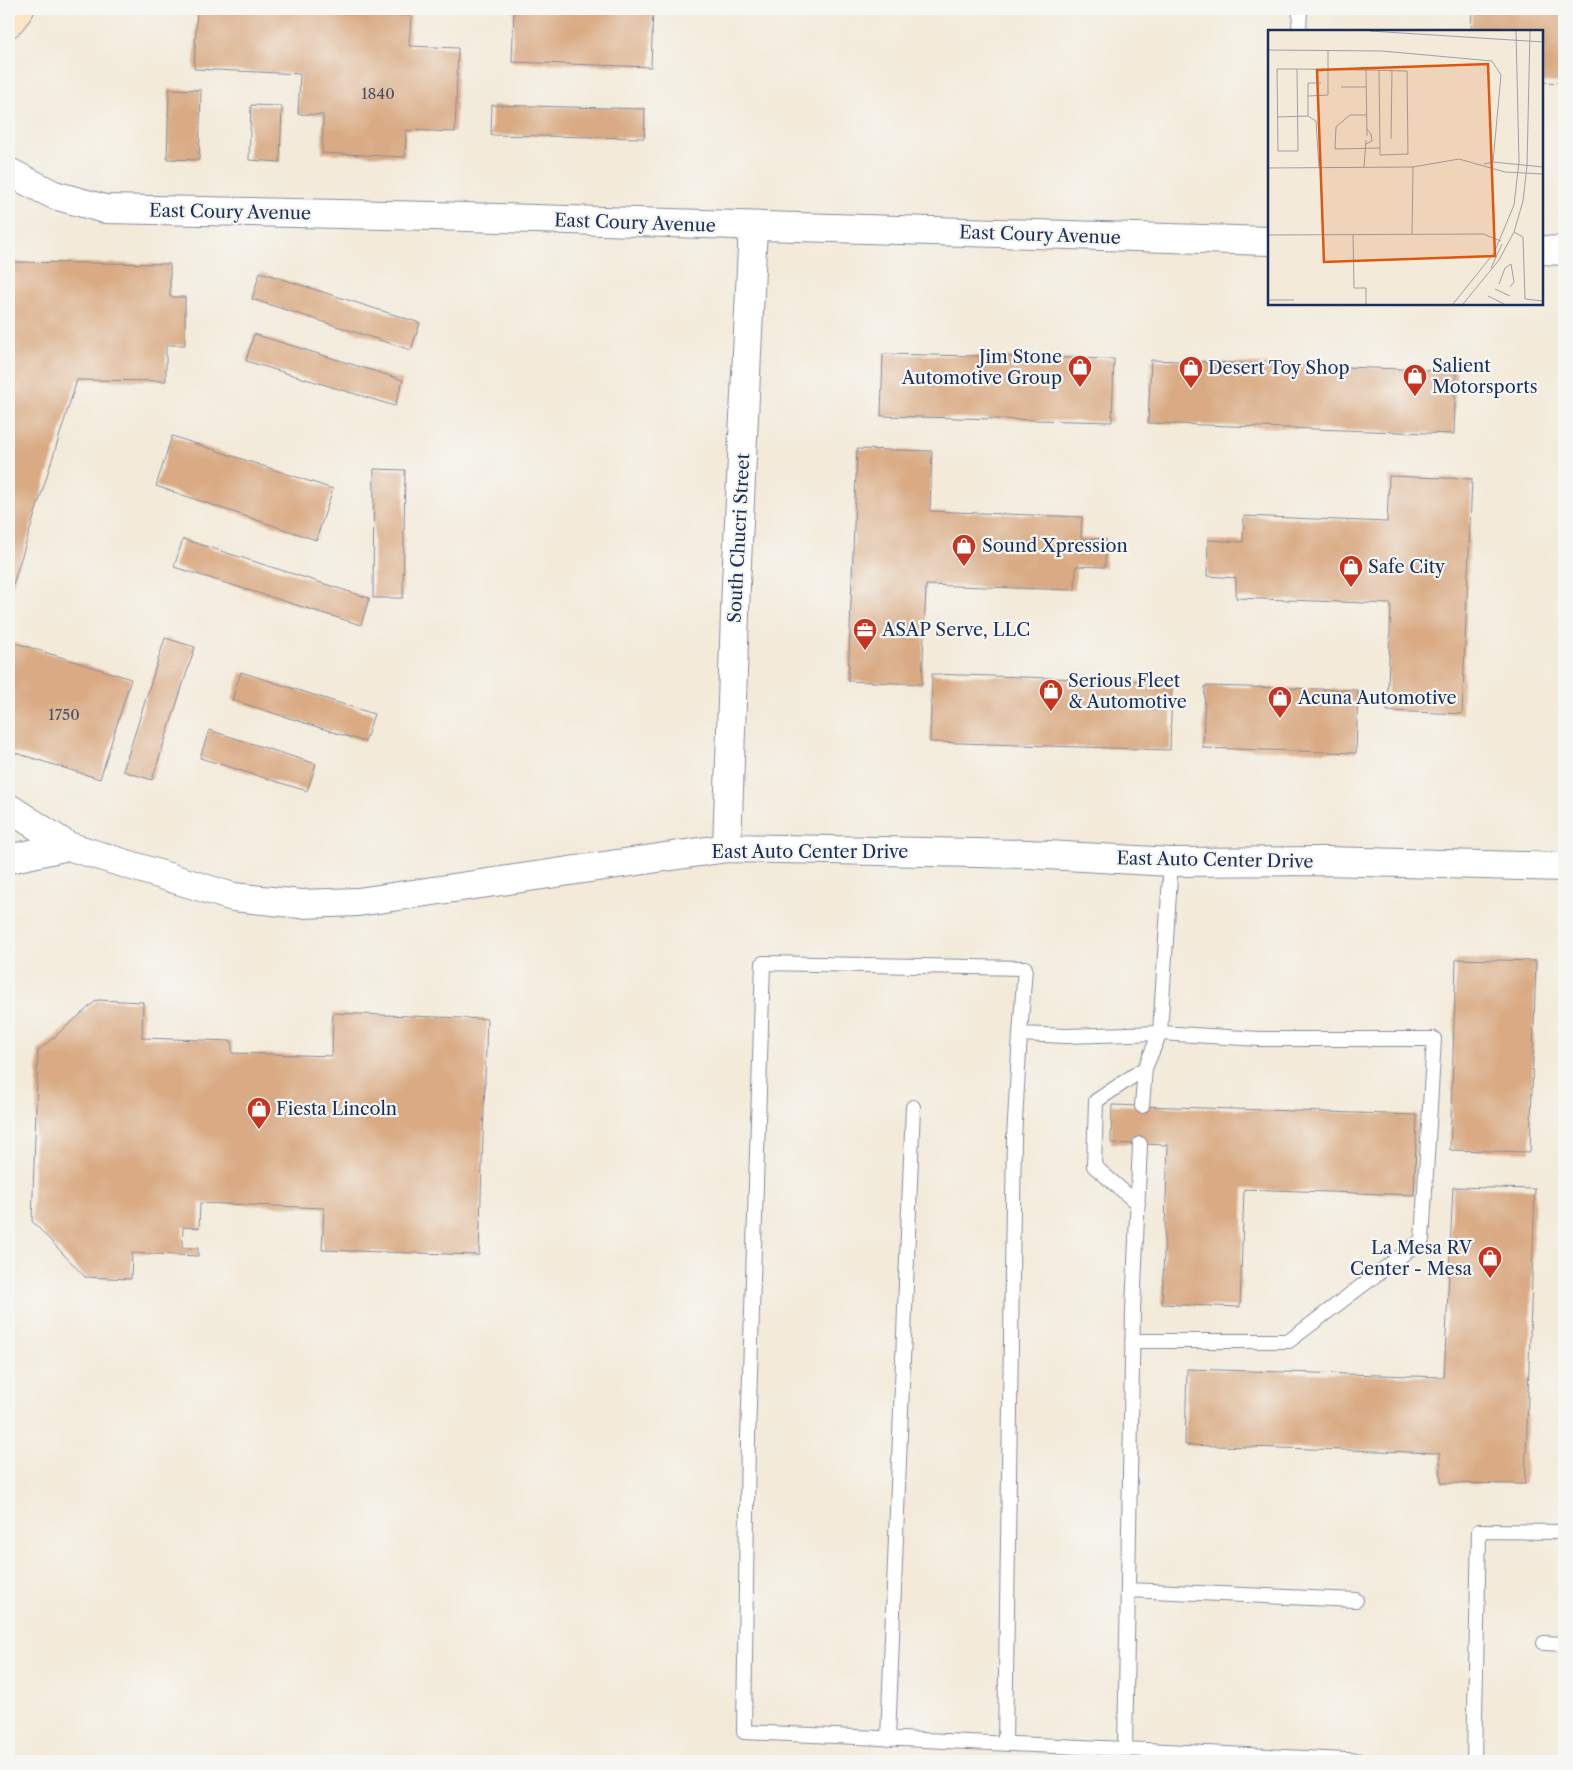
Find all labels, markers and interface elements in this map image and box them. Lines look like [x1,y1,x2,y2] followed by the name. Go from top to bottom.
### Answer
[1268,30,1543,305] inset map
[361,84,395,103] house number: 1840
[149,200,311,224] street label: East Coury Avenue
[554,209,716,237] street label: East Coury Avenue
[959,221,1121,249] street label: East Coury Avenue
[901,346,1062,389] place label: Jim Stone Automotive Group
[1067,354,1093,388] shop icon: Jim Stone Automotive Group
[1178,355,1204,389] shop icon: Desert Toy Shop
[1432,355,1538,398] place label: Salient Motorsports
[1208,357,1350,379] place label: Desert Toy Shop
[1402,363,1428,397] shop icon: Salient Motorsports
[724,452,754,623] street label: South Chucri Street
[951,533,977,567] shop icon: Sound Xpression
[982,535,1128,557] place label: Sound Xpression
[1338,554,1364,588] shop icon: Safe City
[1368,556,1446,578] place label: Safe City
[852,617,878,651] office icon: ASAP Serve, LLC
[881,619,1030,641] place label: ASAP Serve, LLC
[1068,670,1187,713] place label: Serious Fleet & Automotive
[1038,678,1064,712] shop icon: Serious Fleet & Automotive
[1267,685,1293,719] shop icon: Acuna Automotive
[1297,687,1457,709] place label: Acuna Automotive
[48,705,80,724] house number: 1750
[712,841,908,863] street label: East Auto Center Drive
[1116,847,1314,873] street label: East Auto Center Drive
[246,1096,272,1130] shop icon: Fiesta Lincoln
[276,1098,397,1120] place label: Fiesta Lincoln
[1350,1237,1473,1280] place label: La Mesa RV Center - Mesa
[1477,1245,1503,1279] shop icon: La Mesa RV Center - Mesa

